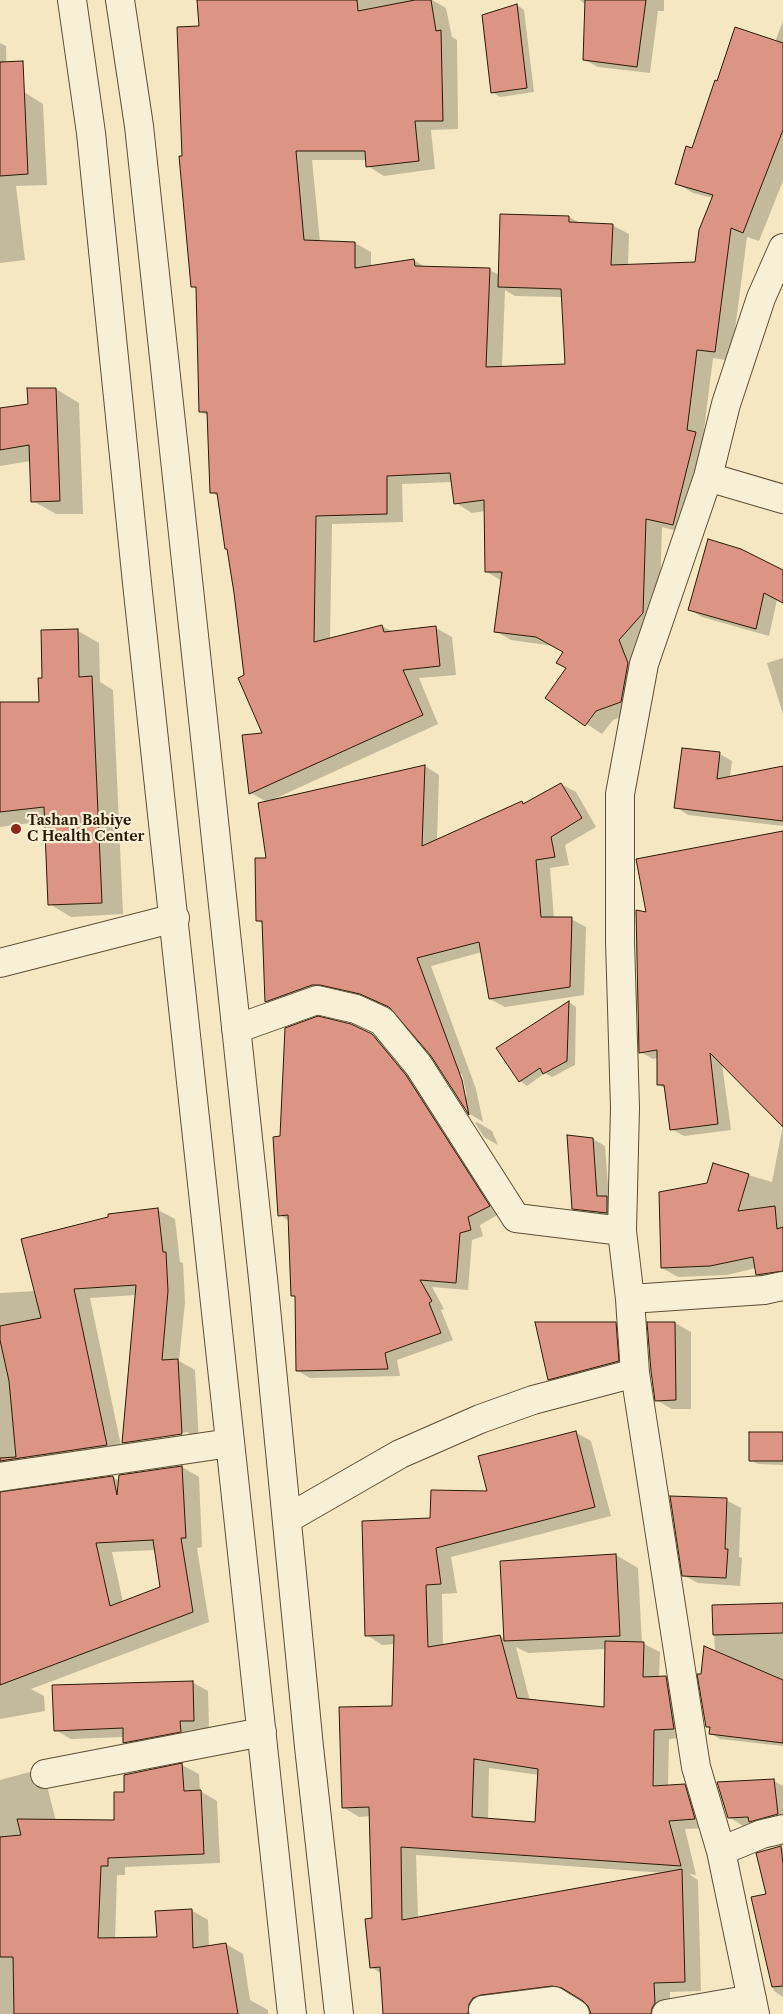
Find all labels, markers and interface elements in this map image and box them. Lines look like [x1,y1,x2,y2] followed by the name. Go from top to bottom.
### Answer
[27,813,144,846] place label: Tashan Babiye C Health Center
[9,822,23,836] marker: Tashan Babiye C Health Center

